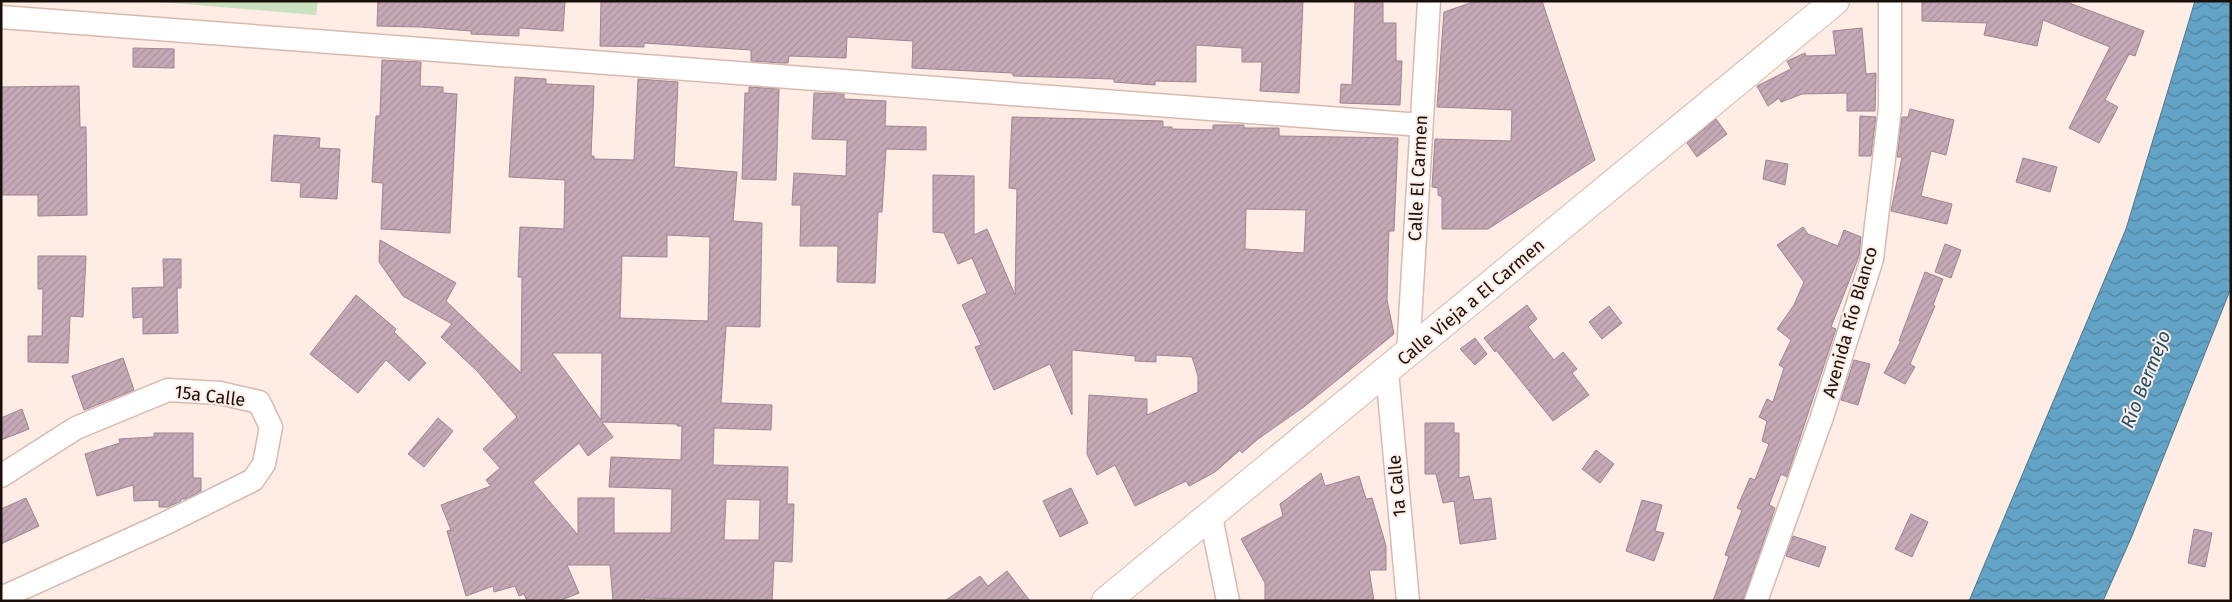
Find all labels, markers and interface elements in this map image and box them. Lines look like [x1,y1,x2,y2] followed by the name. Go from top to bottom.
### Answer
[1404,114,1432,242] street label: Calle El Carmen
[1393,234,1549,370] street label: Calle Vieja a El Carmen
[1818,244,1882,400] street label: Avenida Río Blanco
[2115,327,2175,431] water label: Río Bermejo
[173,381,247,411] street label: 15a Calle
[1383,454,1411,518] street label: 1a Calle

